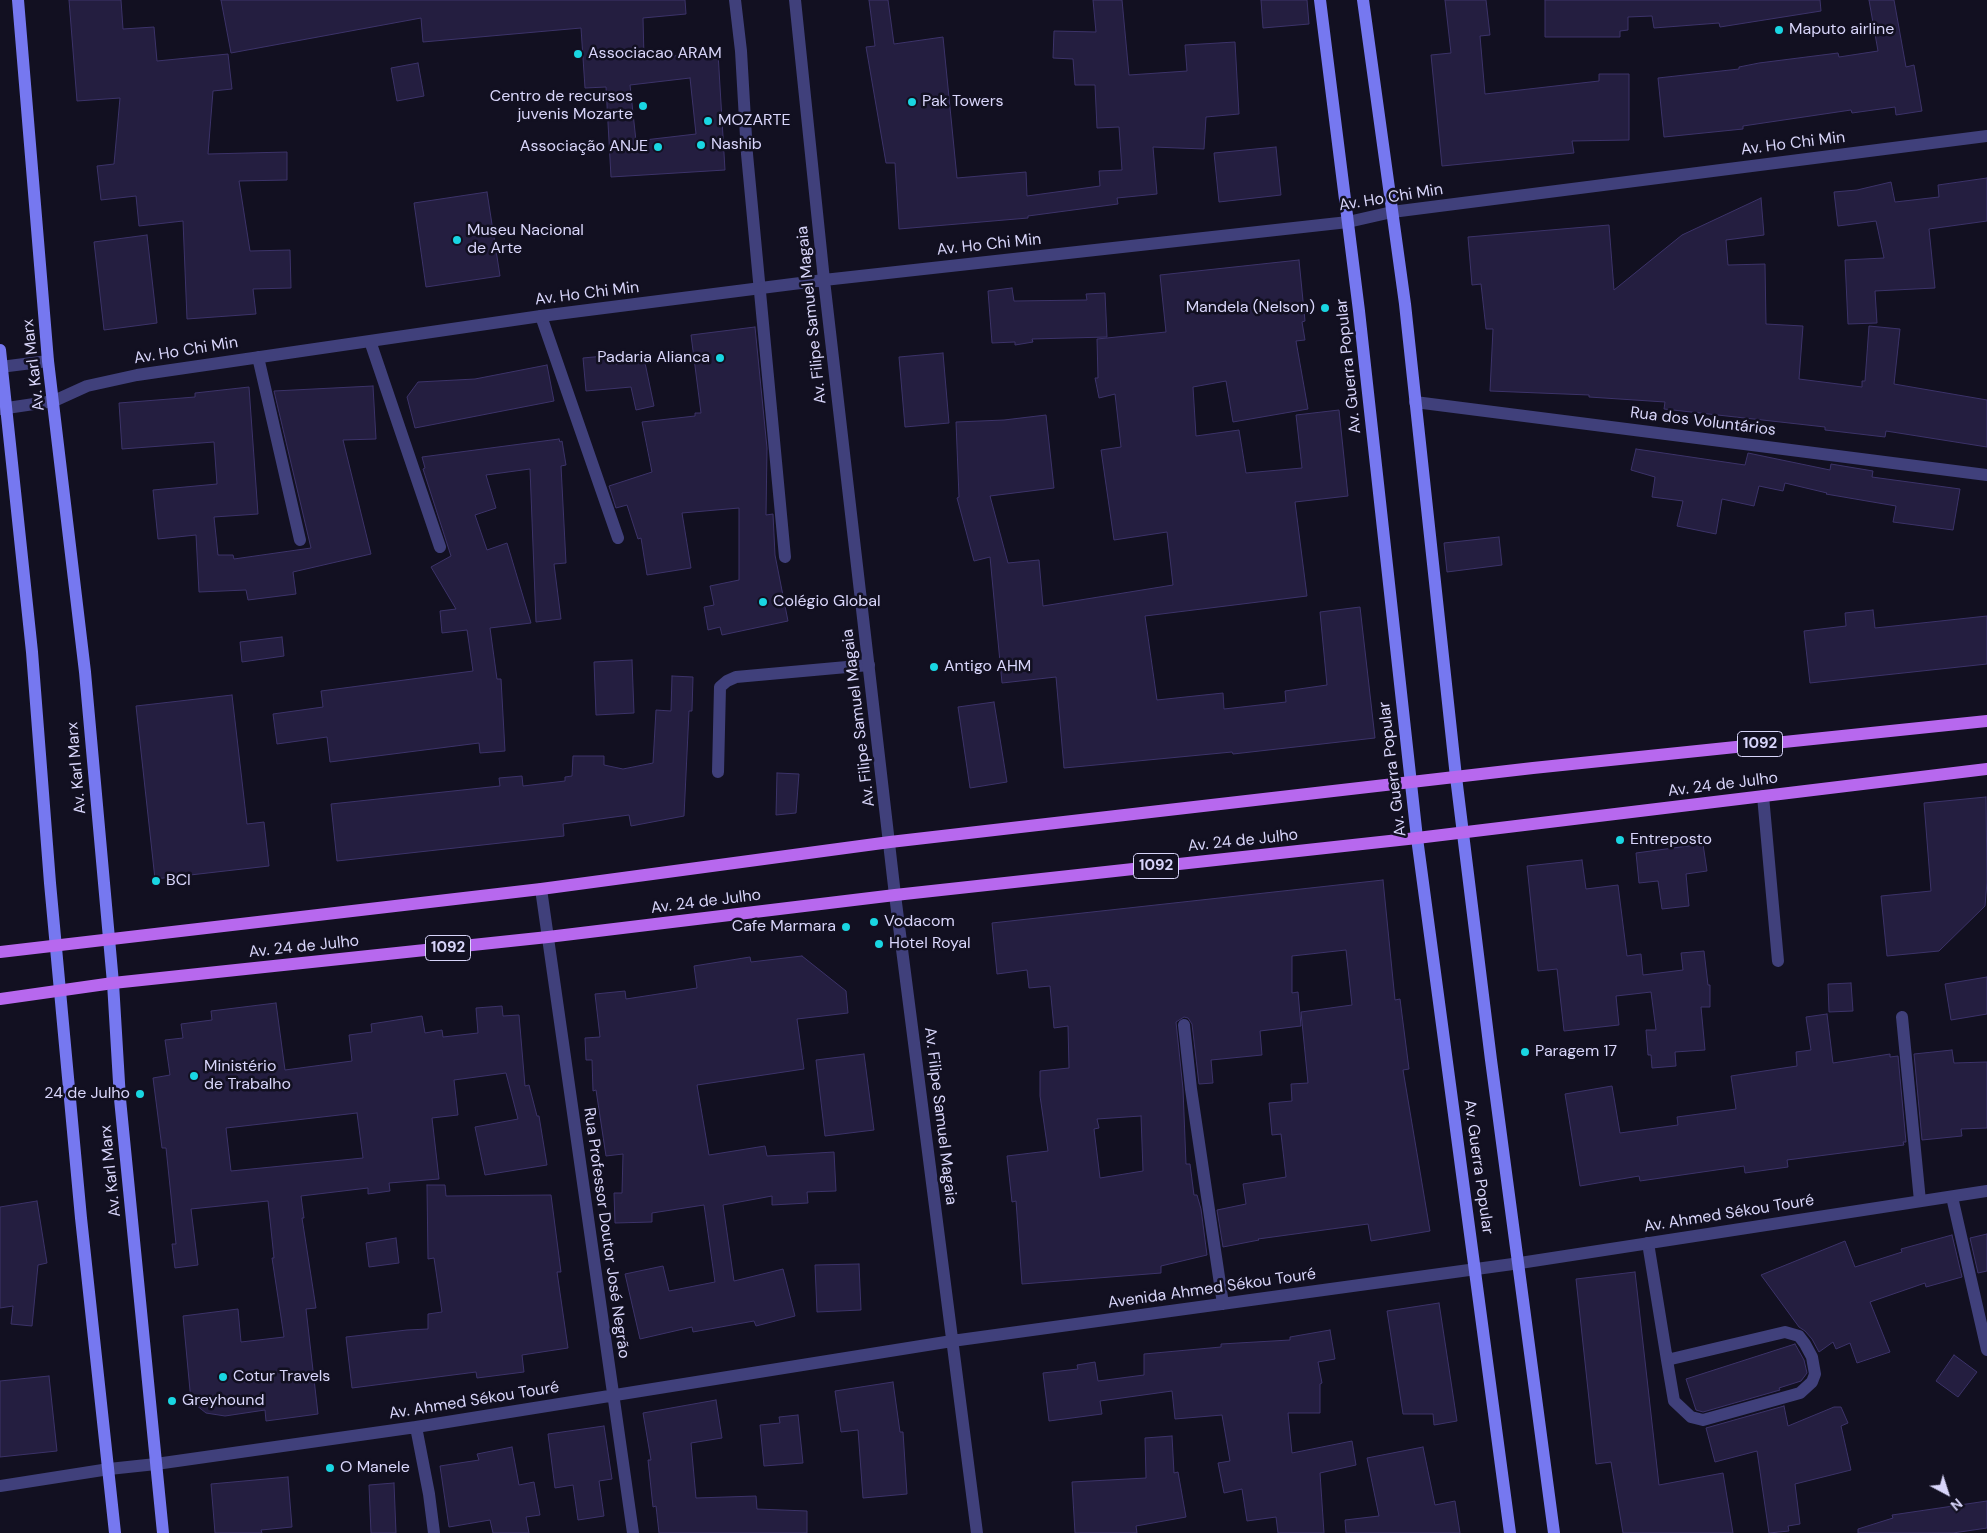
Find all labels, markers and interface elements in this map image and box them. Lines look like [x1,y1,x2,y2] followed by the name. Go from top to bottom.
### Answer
[1789,20,1894,40] place label: Maputo airline
[1773,24,1785,36] marker: Maputo airline
[588,44,722,64] place label: Associacao ARAM
[572,48,584,60] marker: Associacao ARAM
[490,87,633,125] place label: Centro de recursos juvenis Mozarte
[922,92,1004,112] place label: Pak Towers
[906,96,918,108] marker: Pak Towers
[637,100,649,112] marker: Centro de recursos juvenis Mozarte
[718,111,791,131] place label: MOZARTE
[702,115,714,127] marker: MOZARTE
[1740,128,1846,160] street label: Av. Ho Chi Min
[711,135,762,155] place label: Nashib
[520,137,648,157] place label: Associação ANJE
[695,139,707,151] marker: Nashib
[652,141,664,153] marker: Associação ANJE
[1338,180,1444,216] street label: Av. Ho Chi Min
[467,221,584,259] place label: Museu Nacional de Arte
[793,225,831,405] street label: Av. Filipe Samuel Magaia
[936,230,1042,260] street label: Av. Ho Chi Min
[451,234,463,246] marker: Museu Nacional de Arte
[534,278,640,310] street label: Av. Ho Chi Min
[1332,297,1366,435] street label: Av. Guerra Popular
[1186,298,1315,318] place label: Mandela (Nelson)
[1319,302,1331,314] marker: Mandela (Nelson)
[19,318,49,412] street label: Av. Karl Marx
[133,333,239,369] street label: Av. Ho Chi Min
[597,348,710,368] place label: Padaria Alianca
[714,352,726,364] marker: Padaria Alianca
[1629,404,1777,440] street label: Rua dos Voluntários
[773,592,881,612] place label: Colégio Global
[757,596,769,608] marker: Colégio Global
[839,628,879,808] street label: Av. Filipe Samuel Magaia
[944,657,1031,677] place label: Antigo AHM
[928,661,940,673] marker: Antigo AHM
[1375,700,1411,838] street label: Av. Guerra Popular
[63,721,91,815] street label: Av. Karl Marx
[1738,732,1782,756] road number: 1092
[1667,769,1779,801] street label: Av. 24 de Julho
[1187,826,1299,856] street label: Av. 24 de Julho
[1630,830,1712,850] place label: Entreposto
[1614,834,1626,846] marker: Entreposto
[1134,854,1178,878] road number: 1092
[166,871,191,891] place label: BCI
[150,875,162,887] marker: BCI
[650,886,762,918] street label: Av. 24 de Julho
[884,912,955,932] place label: Vodacom
[868,916,880,928] marker: Vodacom
[732,917,836,937] place label: Cafe Marmara
[840,921,852,933] marker: Cafe Marmara
[248,932,360,962] street label: Av. 24 de Julho
[889,934,971,954] place label: Hotel Royal
[426,936,470,960] road number: 1092
[873,938,885,950] marker: Hotel Royal
[920,1026,960,1206] street label: Av. Filipe Samuel Magaia
[1535,1042,1617,1062] place label: Paragem 17
[1519,1046,1531,1058] marker: Paragem 17
[204,1057,291,1095] place label: Ministério de Trabalho
[188,1070,200,1082] marker: Ministério de Trabalho
[44,1084,130,1104] place label: 24 de Julho
[134,1088,146,1100] marker: 24 de Julho
[1459,1098,1497,1236] street label: Av. Guerra Popular
[579,1106,633,1360] street label: Rua Professor Doutor José Negrão
[97,1124,125,1218] street label: Av. Karl Marx
[1642,1191,1816,1237] street label: Av. Ahmed Sékou Touré
[1107,1265,1317,1313] street label: Avenida Ahmed Sékou Touré
[233,1367,330,1387] place label: Cotur Travels
[217,1371,229,1383] marker: Cotur Travels
[387,1378,561,1424] street label: Av. Ahmed Sékou Touré
[182,1391,264,1411] place label: Greyhound
[166,1395,178,1407] marker: Greyhound
[340,1458,410,1478] place label: O Manele
[324,1462,336,1474] marker: O Manele
[1922,1468,1972,1518] north arrow
[1947,1494,1966,1515] text: N

